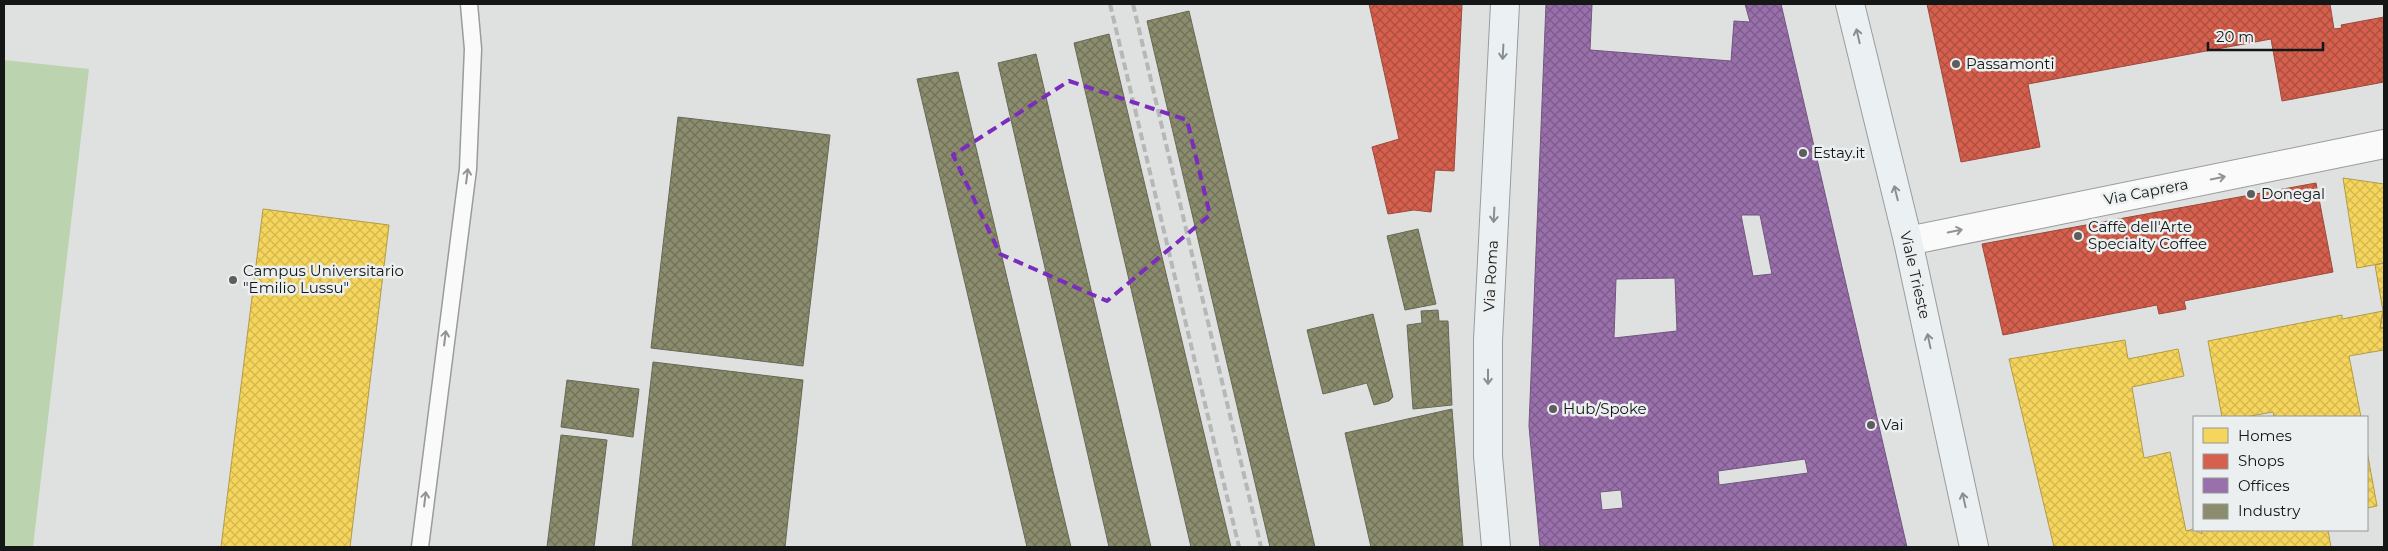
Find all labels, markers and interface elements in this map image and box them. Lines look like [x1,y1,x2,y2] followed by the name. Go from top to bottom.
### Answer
[2208,20,2323,52] scale bar
[2216,27,2254,46] text: 20 m
[1853,28,1862,44] one-way arrow
[1498,44,1507,60] one-way arrow
[1966,54,2054,73] place label: Passamonti
[1950,58,1962,70] marker: Passamonti
[1813,143,1865,162] place label: Estay.it
[1797,147,1809,159] marker: Estay.it
[462,169,472,185] one-way arrow
[2209,173,2225,182] one-way arrow
[2102,174,2190,209] street label: Via Caprera
[2261,184,2325,203] place label: Donegal
[1891,186,1900,202] one-way arrow
[2245,188,2257,200] marker: Donegal
[1490,206,1499,222] one-way arrow
[2088,217,2207,253] place label: Caffè dell'Arte Specialty Coffee
[1947,226,1963,235] one-way arrow
[1896,229,1935,321] street label: Viale Trieste
[2072,230,2084,242] marker: Caffè dell'Arte Specialty Coffee
[1479,240,1502,312] street label: Via Roma
[243,261,404,297] place label: Campus Universitario "Emilio Lussu"
[227,274,239,286] marker: Campus Universitario "Emilio Lussu"
[441,330,451,346] one-way arrow
[1924,333,1934,349] one-way arrow
[1483,368,1493,385] one-way arrow
[1563,399,1647,418] place label: Hub/Spoke
[1547,403,1559,415] marker: Hub/Spoke
[1881,415,1904,434] place label: Vai
[2193,416,2368,531] legend
[1865,419,1877,431] marker: Vai
[2238,426,2292,445] text: Homes
[2238,451,2284,470] text: Shops
[2238,476,2290,495] text: Offices
[420,491,430,507] one-way arrow
[1959,492,1968,508] one-way arrow
[2238,501,2301,520] text: Industry

